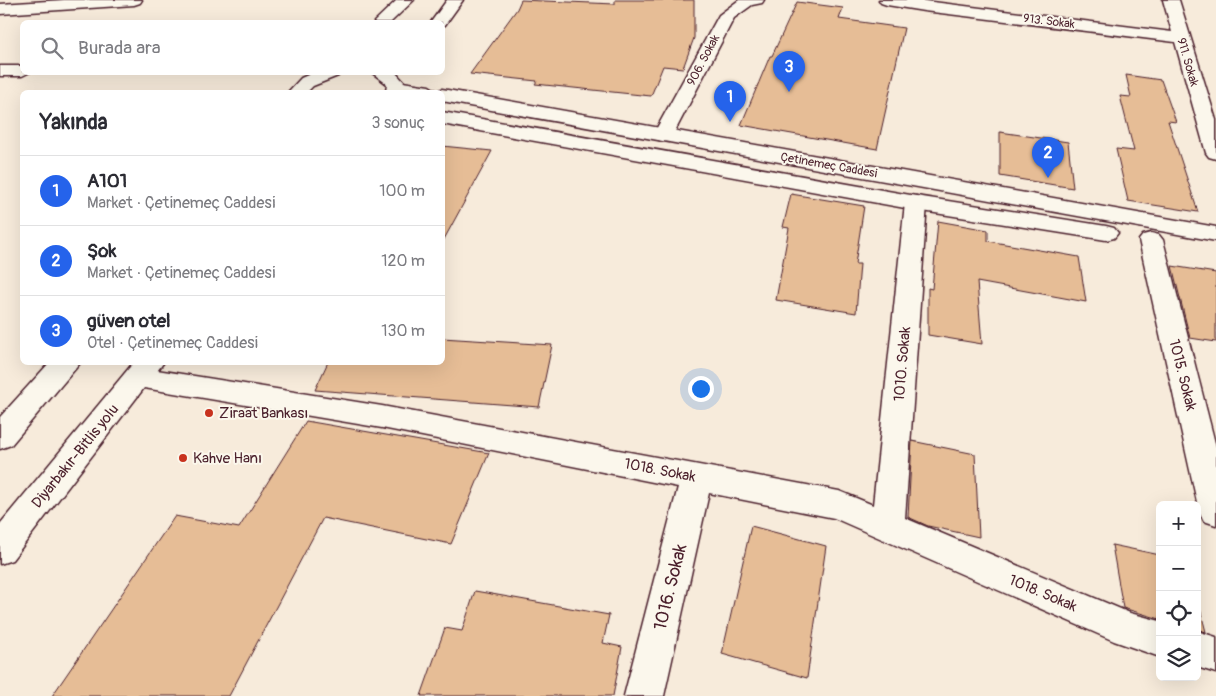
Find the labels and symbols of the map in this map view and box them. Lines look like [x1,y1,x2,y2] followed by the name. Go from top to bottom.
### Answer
[1022,11,1076,32] street label: 913. Sokak
[684,32,723,88] street label: 906. Sokak
[1173,36,1202,88] street label: 911. Sokak
[773,51,805,92] pin: 3
[714,81,746,122] pin: 1
[1032,137,1064,178] pin: 2
[779,150,879,181] street label: Çetinemeç Caddesi
[890,325,915,402] street label: 1010. Sokak
[1164,337,1201,414] street label: 1015. Sokak
[688,376,714,402] your location
[28,400,123,512] street label: Diyarbakır-Bitlis yolu
[219,404,308,423] place label: Ziraat Bankası
[203,407,215,419] marker: Ziraat Bankası
[193,449,262,468] place label: Kahve Hanı
[177,452,189,464] marker: Kahve Hanı
[623,454,698,487] street label: 1018. Sokak
[649,541,692,633] street label: 1016. Sokak
[1006,571,1080,617] street label: 1018. Sokak

